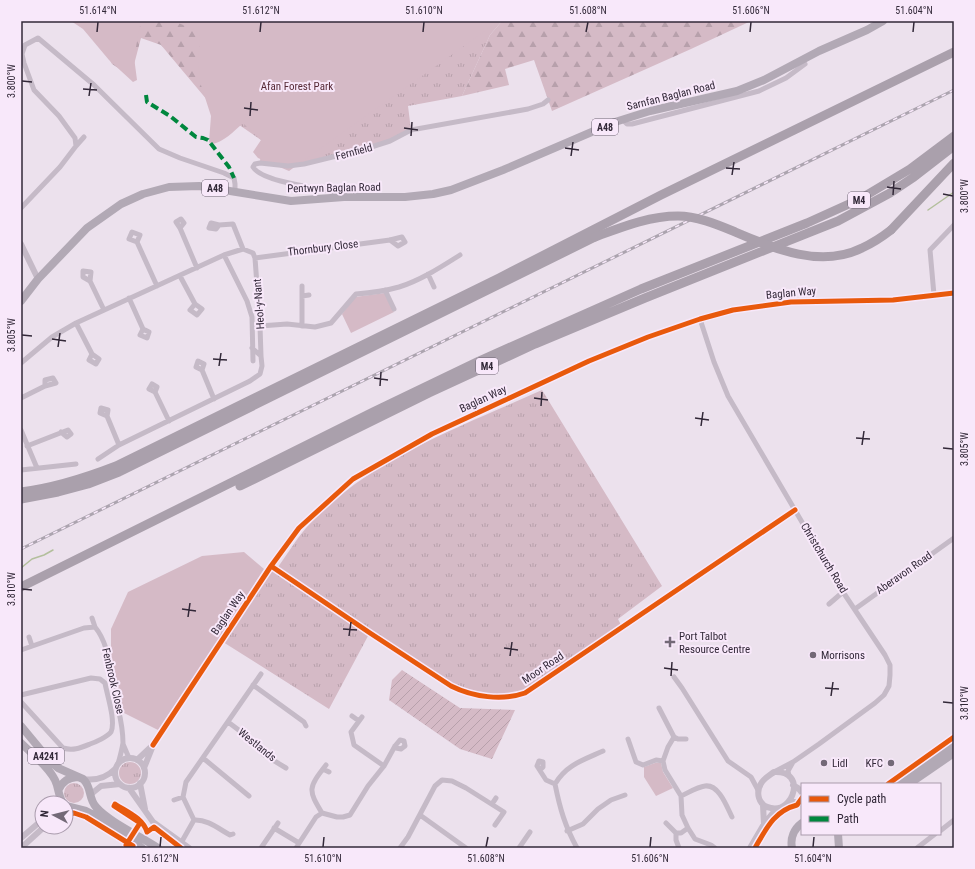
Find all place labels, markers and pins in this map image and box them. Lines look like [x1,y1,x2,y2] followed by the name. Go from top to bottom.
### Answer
[679,630,750,656] place label: Port Talbot Resource Centre
[664,636,676,648] marker: Port Talbot Resource Centre
[821,649,865,662] place label: Morrisons
[808,650,818,660] marker: Morrisons
[832,757,848,770] place label: Lidl
[865,757,883,770] place label: KFC
[819,758,829,768] marker: Lidl
[886,758,896,768] marker: KFC

